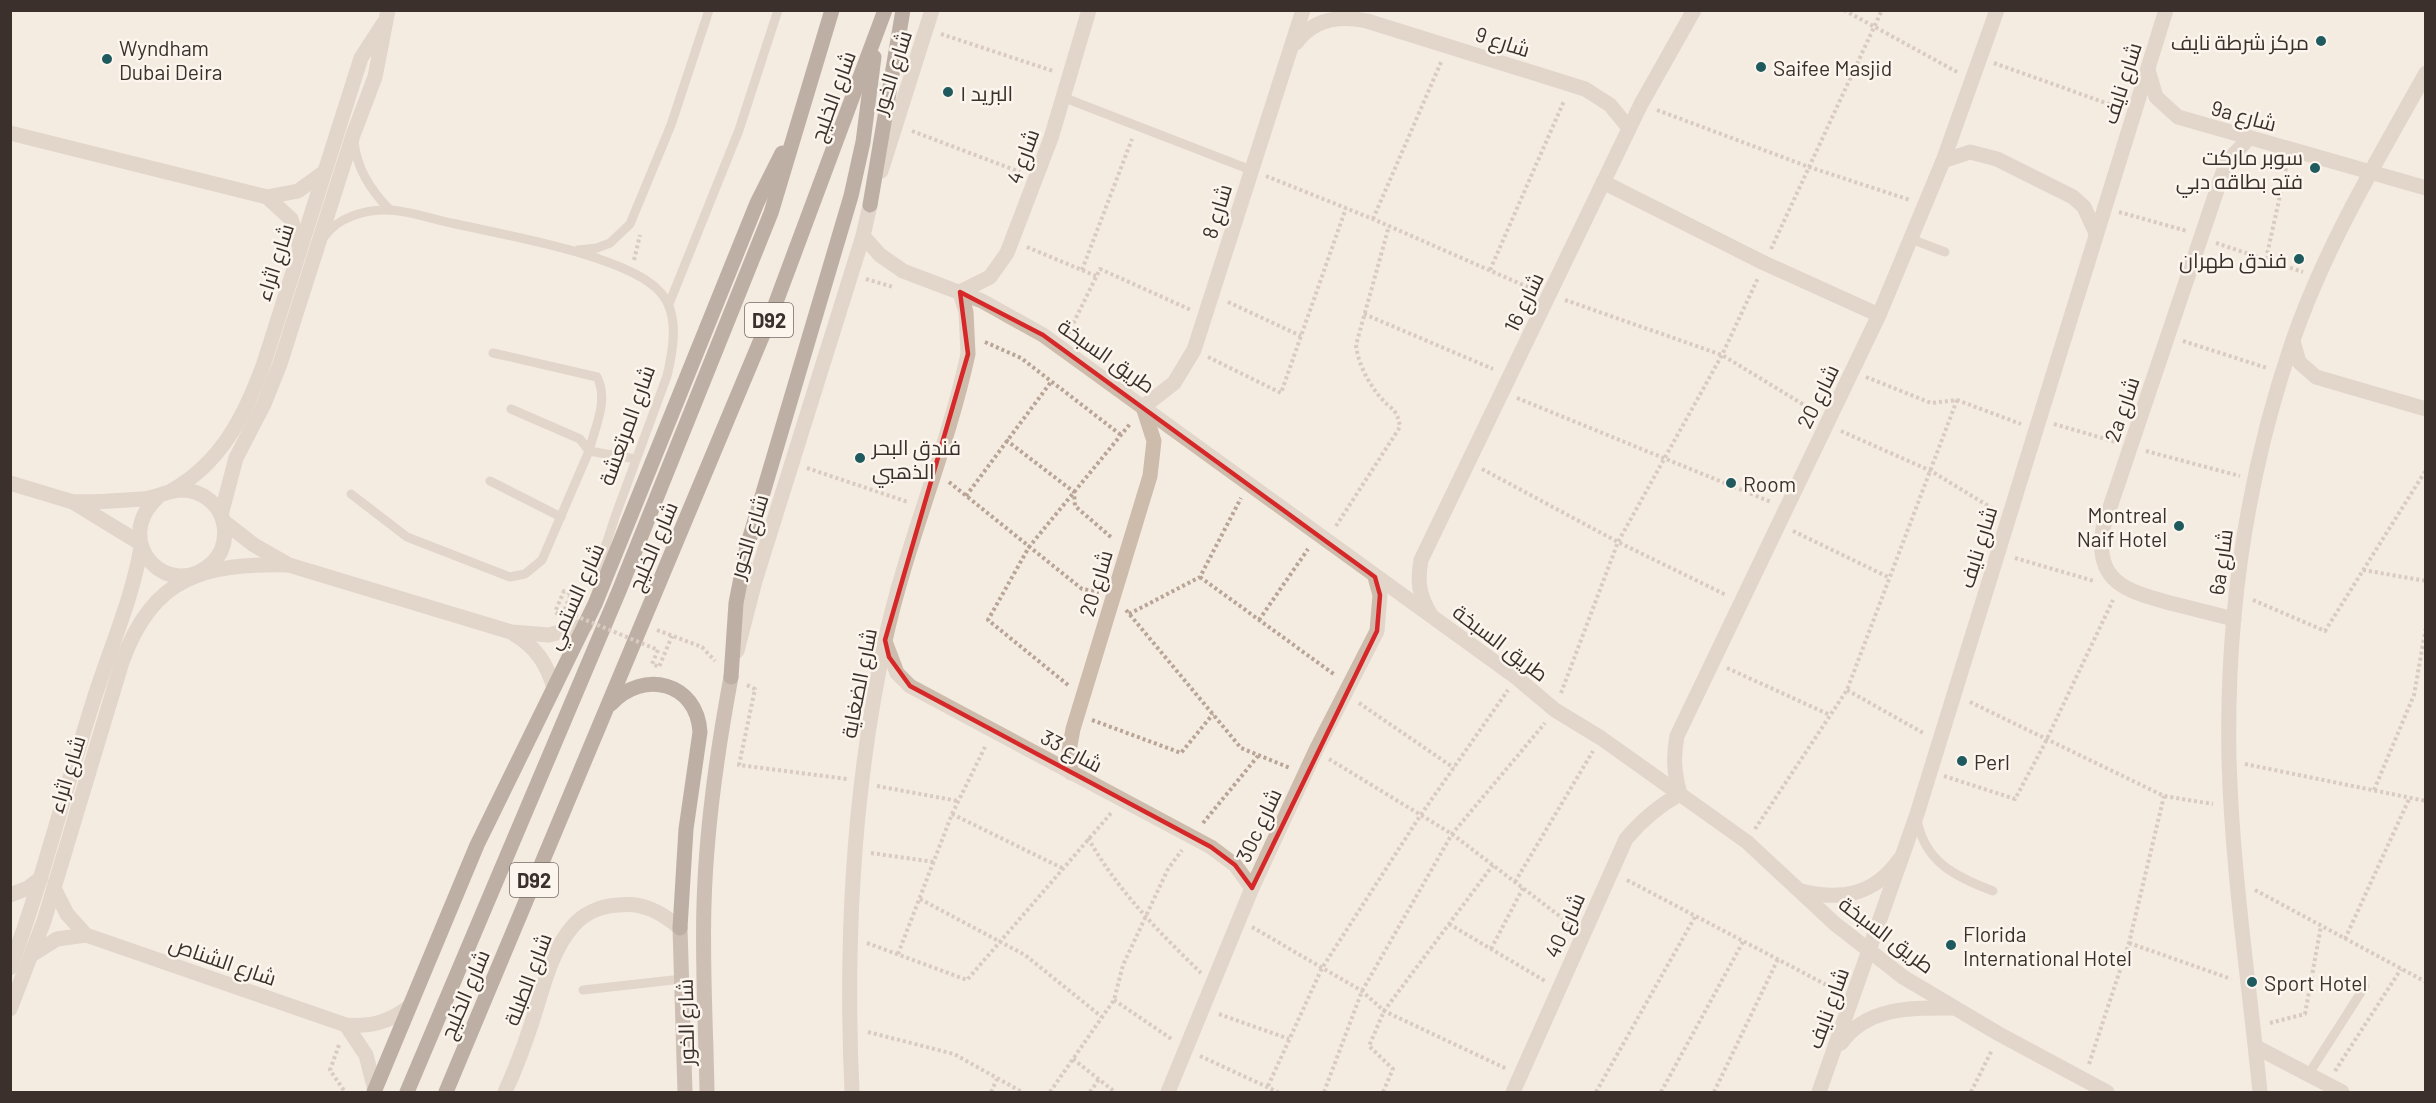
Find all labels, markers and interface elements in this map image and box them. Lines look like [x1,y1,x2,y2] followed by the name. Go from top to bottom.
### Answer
[1472,20,1533,64] street label: شارع 9
[865,27,919,119] street label: شارع الخور
[2171,29,2309,55] place label: مركز شرطة نايف
[2314,34,2328,48] marker: مركز شرطة نايف
[119,35,223,84] place label: Wyndham Dubai Deira
[2096,39,2149,128] street label: شارع نايف
[804,47,863,146] street label: شارع الخليج
[100,52,114,66] marker: Wyndham Dubai Deira
[1773,55,1892,80] place label: Saifee Masjid
[1754,60,1768,74] marker: Saifee Masjid
[960,80,1013,106] place label: البريد ١
[941,85,955,99] marker: البريد ١
[2208,94,2279,139] street label: 9a شارع
[1001,125,1046,188] street label: شارع 4
[2176,144,2303,198] place label: سوبر ماركت فتح بطاقه دبي
[2308,161,2322,175] marker: سوبر ماركت فتح بطاقه دبي
[1196,181,1239,242] street label: شارع 8
[250,220,301,305] street label: شارع اثراء
[2179,247,2287,274] place label: فندق طهران
[2292,252,2306,266] marker: فندق طهران
[1498,268,1551,337] street label: شارع 16
[745,303,793,337] road number: D92
[1053,312,1160,399] street label: طريق السبخة
[1791,360,1846,433] street label: شارع 20
[593,362,662,489] street label: شارع المرتعشة
[2098,373,2147,446] street label: 2a شارع
[871,434,961,488] place label: فندق البحر الذهبي
[853,451,867,465] marker: فندق البحر الذهبي
[1743,471,1796,496] place label: Room
[1724,476,1738,490] marker: Room
[723,491,775,583] street label: شارع الخور
[622,497,685,596] street label: شارع الخليج
[2077,502,2167,551] place label: Montreal Naif Hotel
[1953,503,2004,592] street label: شارع نايف
[2172,519,2186,533] marker: Montreal Naif Hotel
[2203,527,2240,597] street label: 6a شارع
[540,539,613,655] street label: شارع الستمي
[1073,547,1120,620] street label: شارع 20
[1447,598,1554,687] street label: طريق السبخة
[835,626,884,741] street label: شارع الضغاية
[1035,723,1107,779] street label: شارع 33
[42,732,92,817] street label: شارع اثراء
[1974,749,2010,774] place label: Perl
[1955,754,1969,768] marker: Perl
[1230,784,1289,867] street label: 30c شارع
[510,863,558,897] road number: D92
[1539,889,1592,963] street label: شارع 40
[1833,890,1940,979] street label: طريق السبخة
[1963,921,2132,970] place label: Florida International Hotel
[498,929,559,1030] street label: شارع الطبلة
[165,930,280,993] street label: شارع الشناص
[1944,938,1958,952] marker: Florida International Hotel
[434,945,497,1044] street label: شارع الخليج
[1801,964,1856,1053] street label: شارع نايف
[2264,970,2367,995] place label: Sport Hotel
[2245,975,2259,989] marker: Sport Hotel
[672,978,701,1067] street label: شارع الخور

